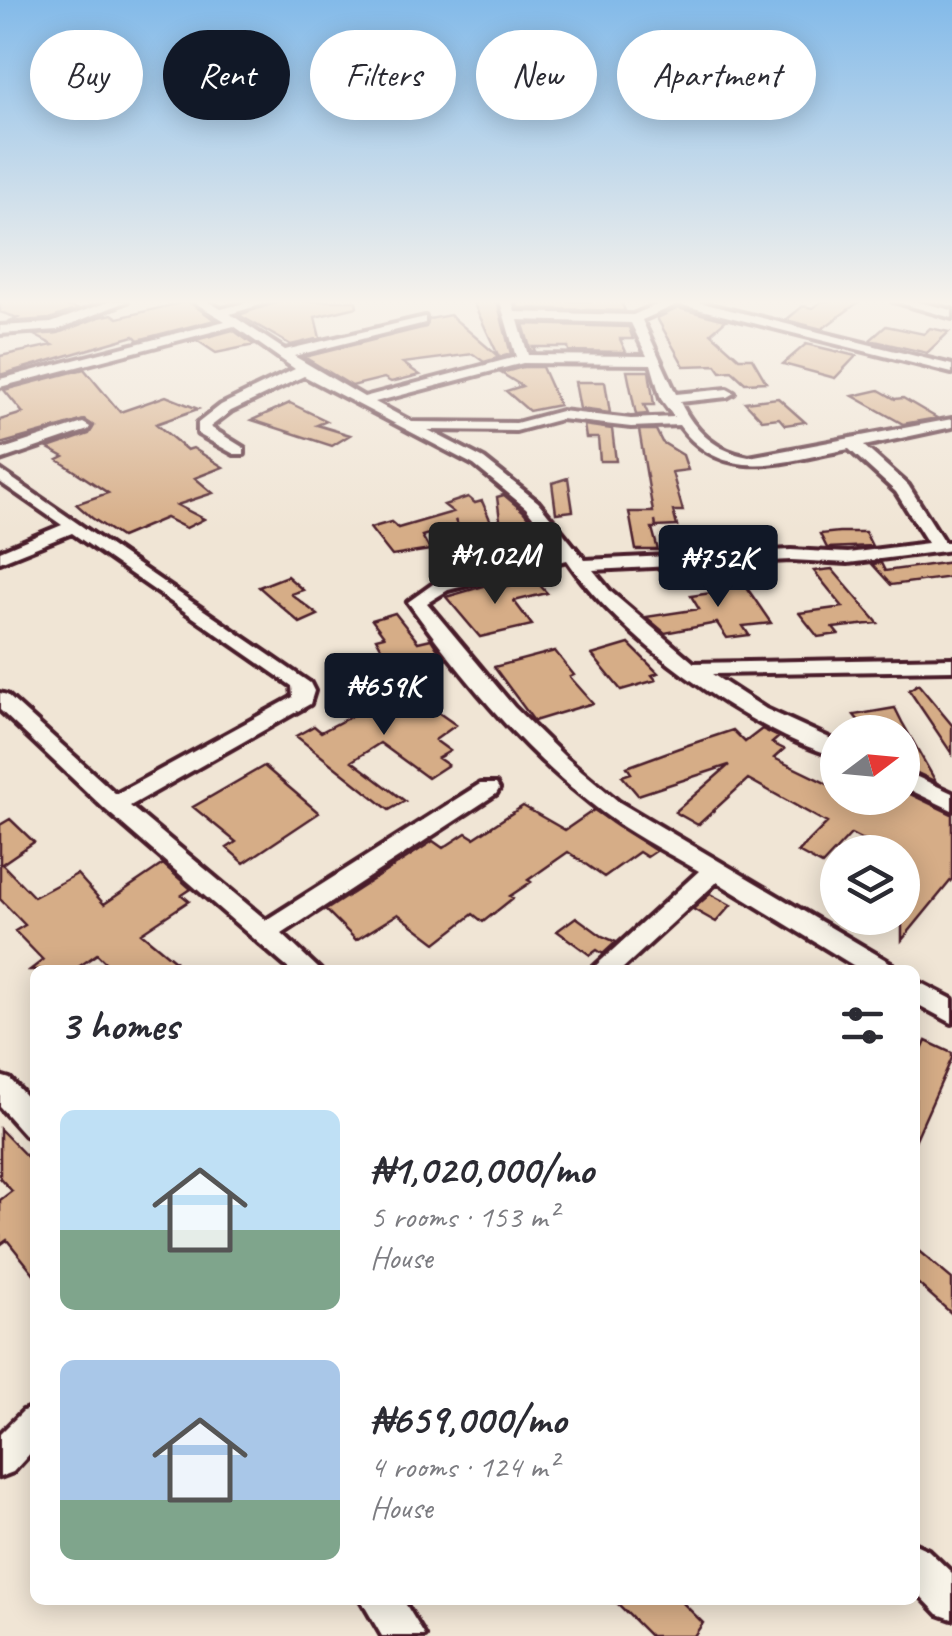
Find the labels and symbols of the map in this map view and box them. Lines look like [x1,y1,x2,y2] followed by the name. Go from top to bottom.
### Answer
[414,522,576,607] pin: ₦1.02M
[648,525,788,610] pin: ₦752K
[314,653,454,738] pin: ₦659K
[820,715,920,815] north arrow

